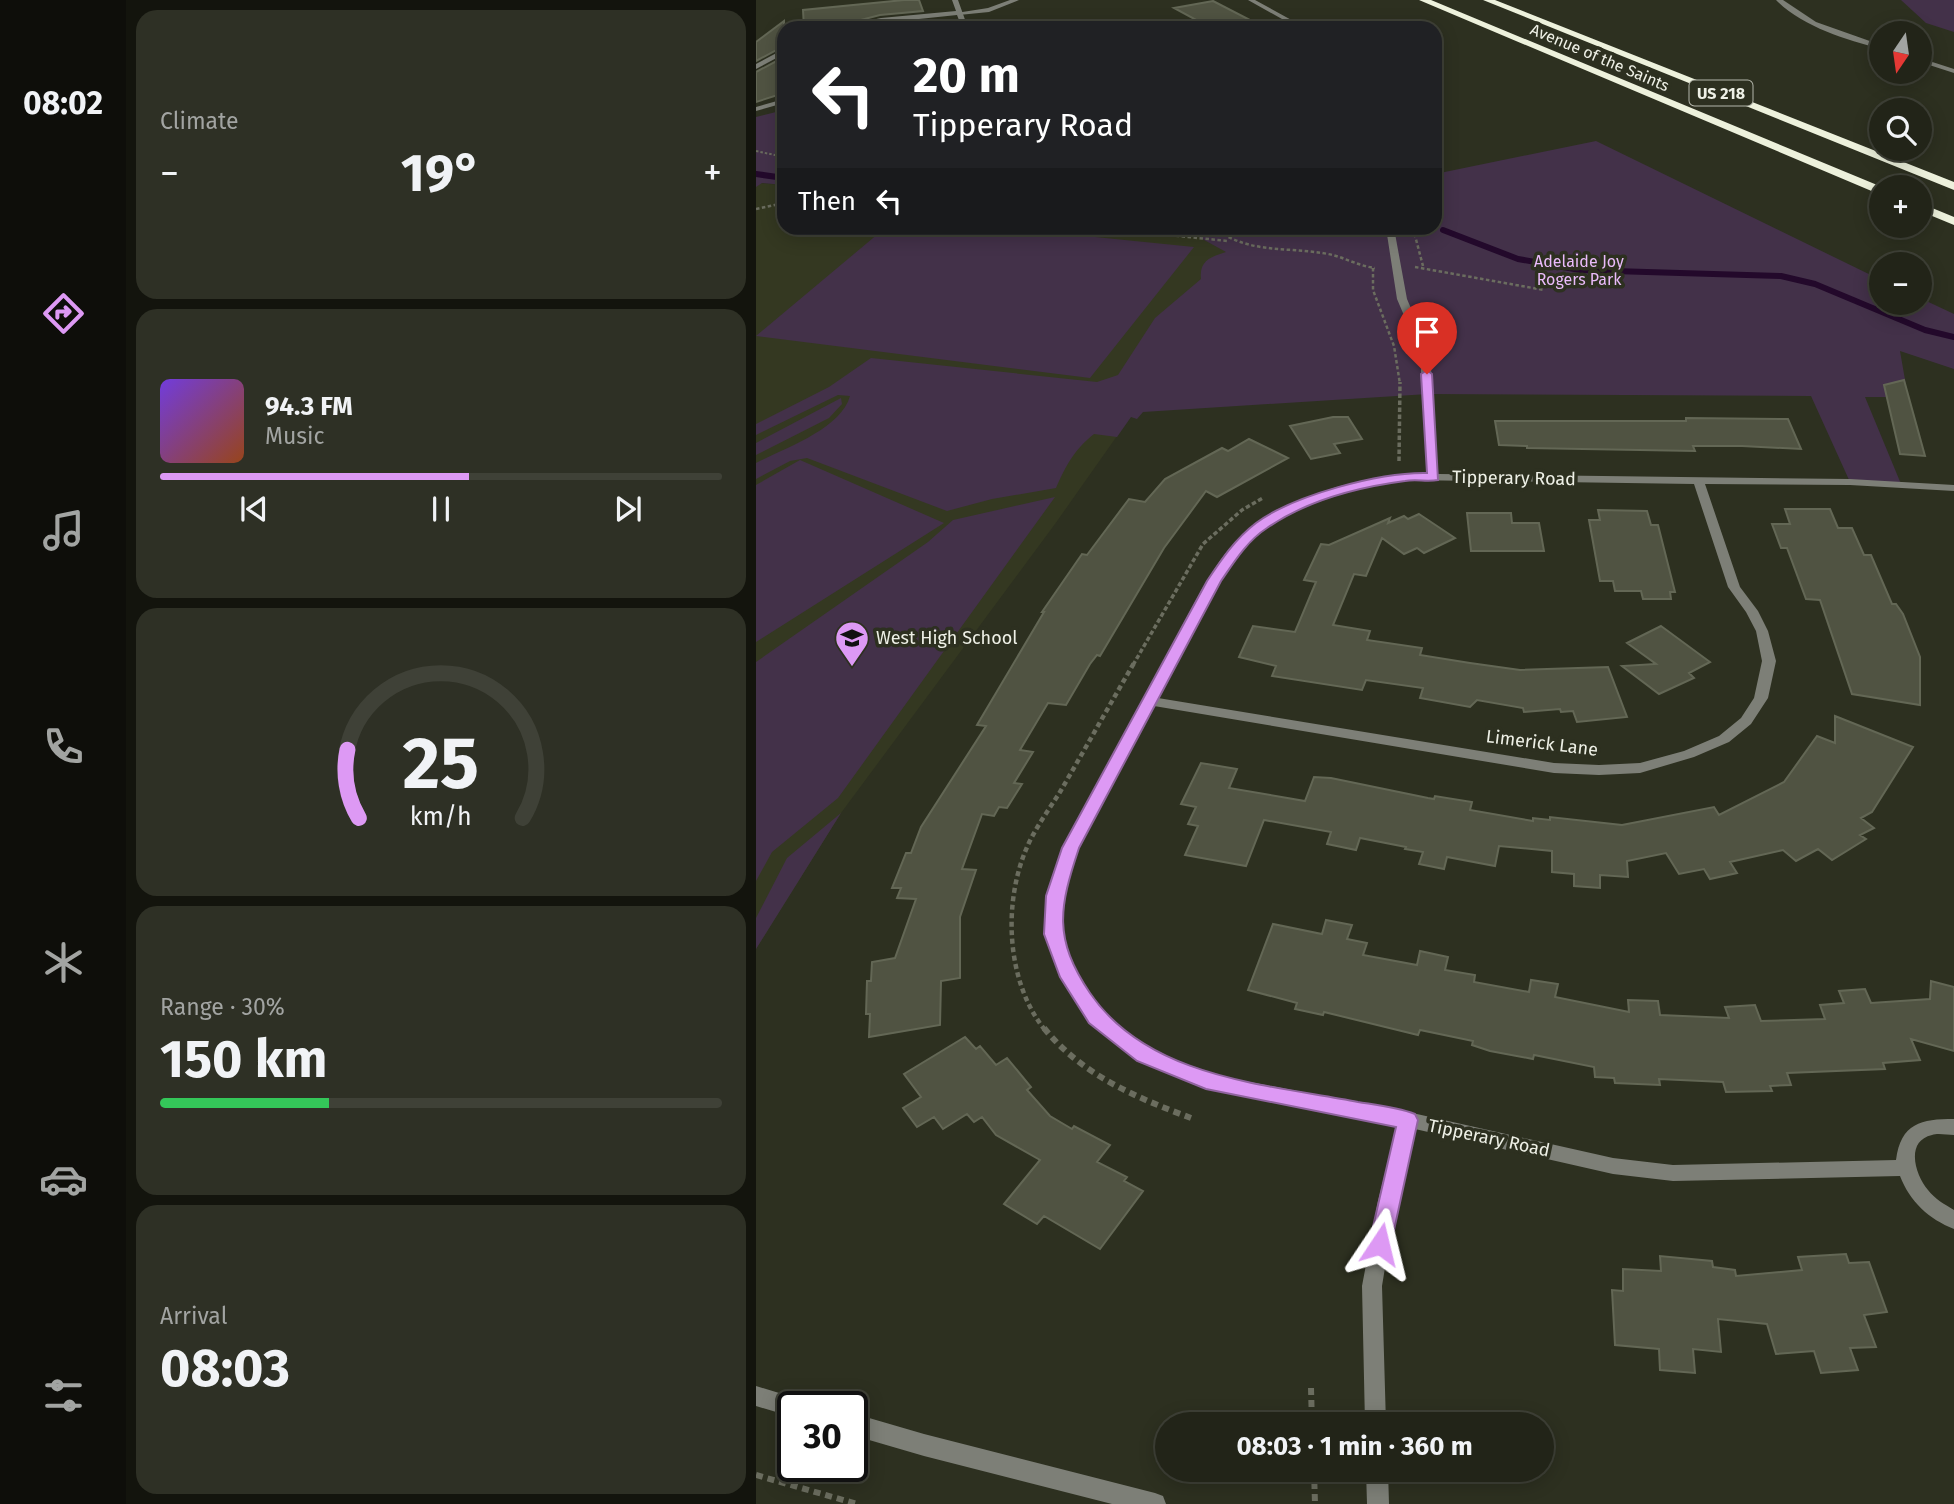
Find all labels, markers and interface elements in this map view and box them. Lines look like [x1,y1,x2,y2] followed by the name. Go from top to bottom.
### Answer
[1528,20,1672,95] street label: Avenue of the Saints
[1869,21,1932,84] north arrow
[1869,21,1932,315] map controls
[913,46,1020,105] text: 20 m
[798,49,889,140] icon: left
[1690,80,1752,106] road number: US 218
[23,84,103,122] text: 08:02
[1869,98,1932,161] button: search
[913,106,1133,144] text: Tipperary Road
[160,107,239,135] text: Climate
[401,142,481,205] text: 19°
[160,150,179,196] text: −
[703,150,722,196] text: +
[1869,175,1932,238] button: +
[870,182,908,220] icon: left
[798,186,856,217] text: Then
[1534,252,1624,289] park label: Adelaide Joy Rogers Park
[1869,252,1932,315] button: −
[39,289,88,338] icon: directions
[1397,302,1457,374] pin
[1408,313,1446,351] icon: arrive
[265,391,353,422] text: 94.3 FM
[265,422,325,450] text: Music
[1452,466,1576,490] street label: Tipperary Road
[235,490,273,528] icon: previous
[422,490,460,528] icon: pause
[609,490,647,528] icon: next
[39,506,88,555] icon: music
[833,619,871,668] school or university icon: West High School
[876,627,1017,649] place label: West High School
[403,720,479,807] text: 25
[39,722,88,771] icon: phone
[1485,725,1599,761] street label: Limerick Lane
[410,802,472,832] text: km/h
[39,938,88,987] icon: climate
[160,993,285,1021] text: Range · 30%
[160,1028,327,1091] text: 150 km
[1426,1114,1552,1162] street label: Tipperary Road
[39,1155,88,1204] icon: car
[1343,1207,1417,1281] position arrow
[160,1302,227,1330] text: Arrival
[160,1337,290,1400] text: 08:03
[39,1371,88,1420] icon: filters
[777,1391,868,1482] speed limit sign: 30
[1236,1431,1473,1462] text: 08:03 · 1 min · 360 m

